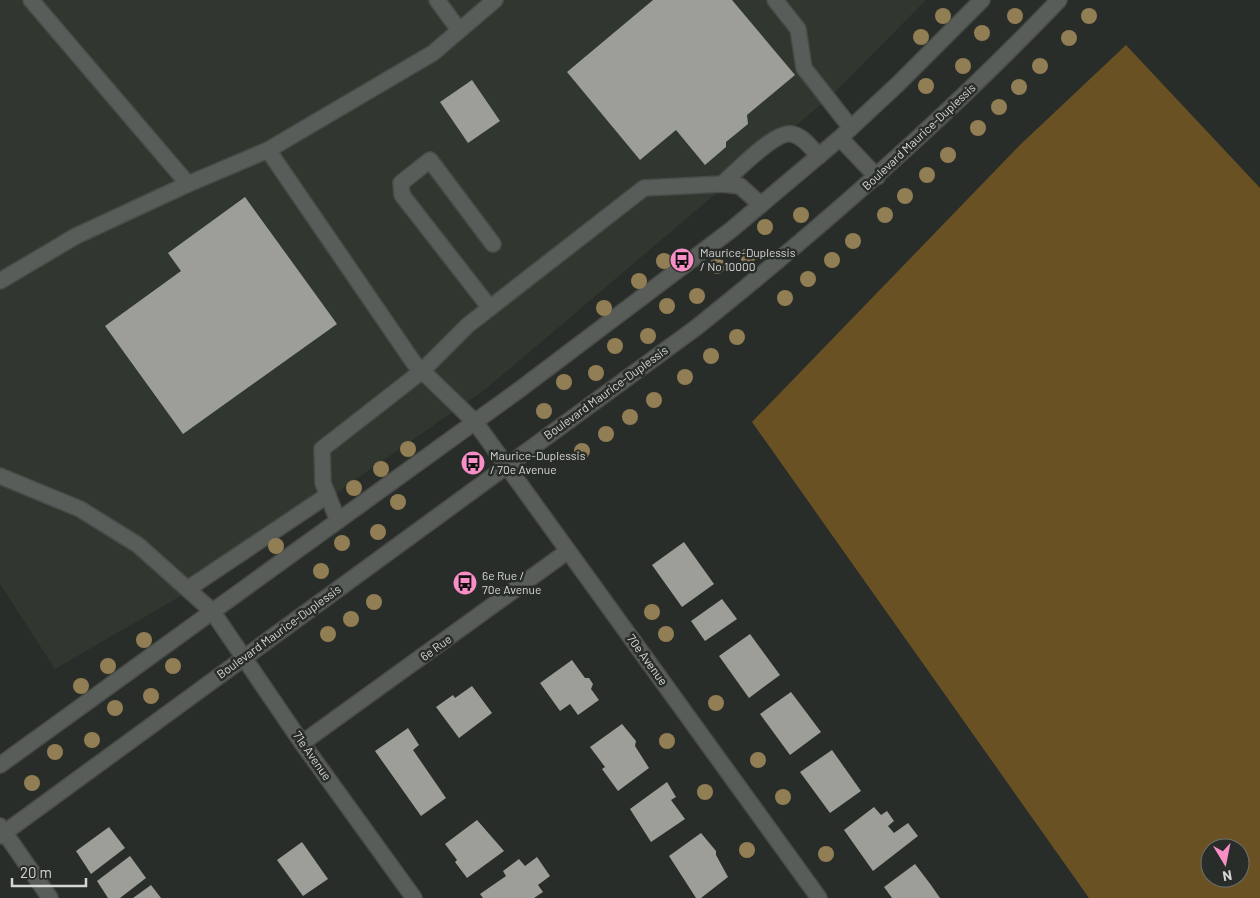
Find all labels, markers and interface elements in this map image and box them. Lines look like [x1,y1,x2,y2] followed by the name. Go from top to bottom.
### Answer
[859,80,978,193] street label: Boulevard Maurice-Duplessis
[700,245,796,273] place label: Maurice-Duplessis / No 10000
[669,247,695,273] bus stop icon: Maurice-Duplessis / No 10000
[541,342,670,442] street label: Boulevard Maurice-Duplessis
[490,448,586,476] place label: Maurice-Duplessis / 70e Avenue
[460,450,486,476] bus stop icon: Maurice-Duplessis / 70e Avenue
[482,568,541,596] place label: 6e Rue / 70e Avenue
[452,570,478,596] bus stop icon: 6e Rue / 70e Avenue
[214,581,343,681] street label: Boulevard Maurice-Duplessis
[417,631,454,663] street label: 6e Rue
[625,631,671,688] street label: 70e Avenue
[291,728,335,783] street label: 71e Avenue
[1200,838,1250,888] north arrow
[12,856,86,888] scale bar
[20,863,52,881] text: 20 m
[1221,867,1233,885] text: N

